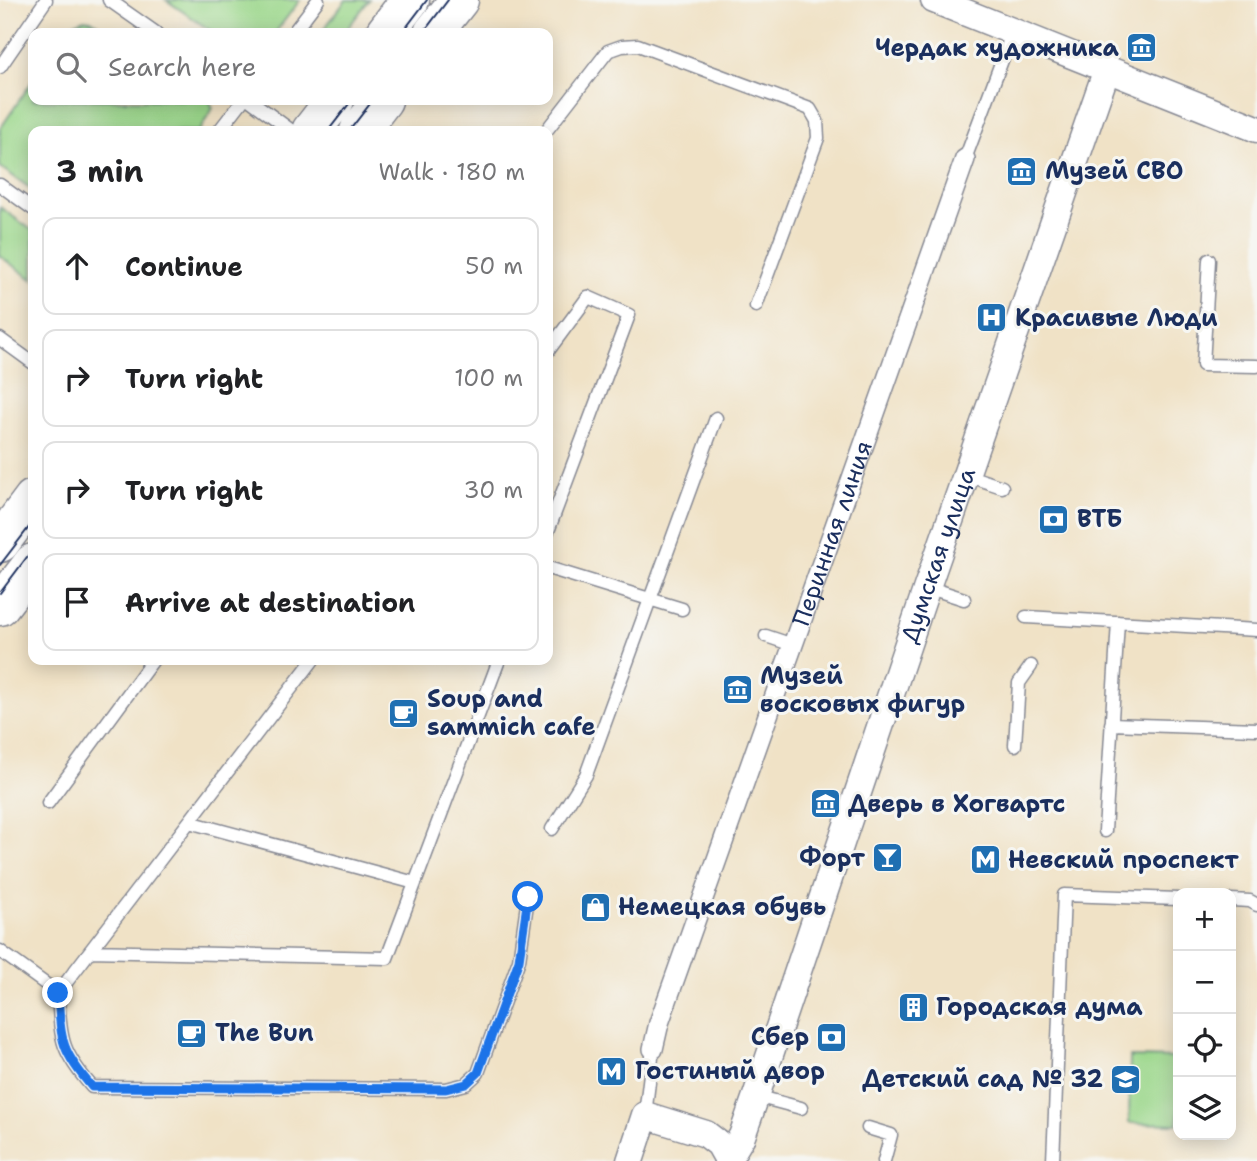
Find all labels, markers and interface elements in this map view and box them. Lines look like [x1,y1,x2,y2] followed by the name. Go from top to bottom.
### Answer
[28,28,553,105] search box
[1125,31,1159,65] museum icon: Чердак художника
[875,32,1120,64] place label: Чердак художника
[52,48,90,86] icon: search
[108,49,257,84] text: Search here
[56,151,143,192] text: 3 min
[1005,154,1039,188] museum icon: Музей СВО
[1045,155,1183,187] place label: Музей СВО
[379,157,525,187] text: Walk · 180 m
[58,247,96,285] icon: ahead
[125,249,243,284] text: Continue
[465,251,523,281] text: 50 m
[975,301,1009,335] hospital icon: Красивые Люди
[1015,302,1218,334] place label: Красивые Люди
[58,359,96,397] icon: right
[125,361,263,396] text: Turn right
[454,363,523,393] text: 100 m
[785,436,880,631] street label: Перинная линия
[893,463,983,647] street label: Думская улица
[58,471,96,509] icon: right
[125,473,263,508] text: Turn right
[464,475,523,505] text: 30 m
[1037,502,1071,536] bank icon: ВТБ
[1077,503,1122,535] place label: ВТБ
[58,583,96,621] icon: arrive
[125,585,415,620] text: Arrive at destination
[760,660,965,720] place label: Музей восковых фигур
[720,673,754,707] museum icon: Музей восковых фигур
[427,683,596,743] place label: Soup and sammich cafe
[387,696,421,730] cafe icon: Soup and sammich cafe
[808,787,842,821] museum icon: Дверь в Хогвартс
[848,788,1066,820] place label: Дверь в Хогвартс
[871,841,905,875] bar icon: Форт
[799,842,866,874] place label: Форт
[968,843,1002,877] metro station icon: Невский проспект
[1008,844,1239,876] place label: Невский проспект
[512,881,543,912] route start
[1173,888,1236,1140] map controls
[1173,888,1236,951] button: +
[578,890,612,924] shop icon: Немецкая обувь
[618,891,826,923] place label: Немецкая обувь
[1173,951,1236,1014] button: −
[42,977,73,1008] route end
[896,990,930,1024] building icon: Городская дума
[936,991,1143,1023] place label: Городская дума
[1173,1014,1236,1077] button: locate
[175,1016,209,1050] cafe icon: The Bun
[215,1017,314,1049] place label: The Bun
[815,1020,849,1054] bank icon: Сбер
[751,1021,809,1053] place label: Сбер
[595,1054,629,1088] metro station icon: Гостиный двор
[635,1055,825,1087] place label: Гостиный двор
[1109,1062,1143,1096] school or university icon: Детский сад № 32
[862,1063,1103,1095] place label: Детский сад № 32
[1173,1077,1236,1140] button: layers

